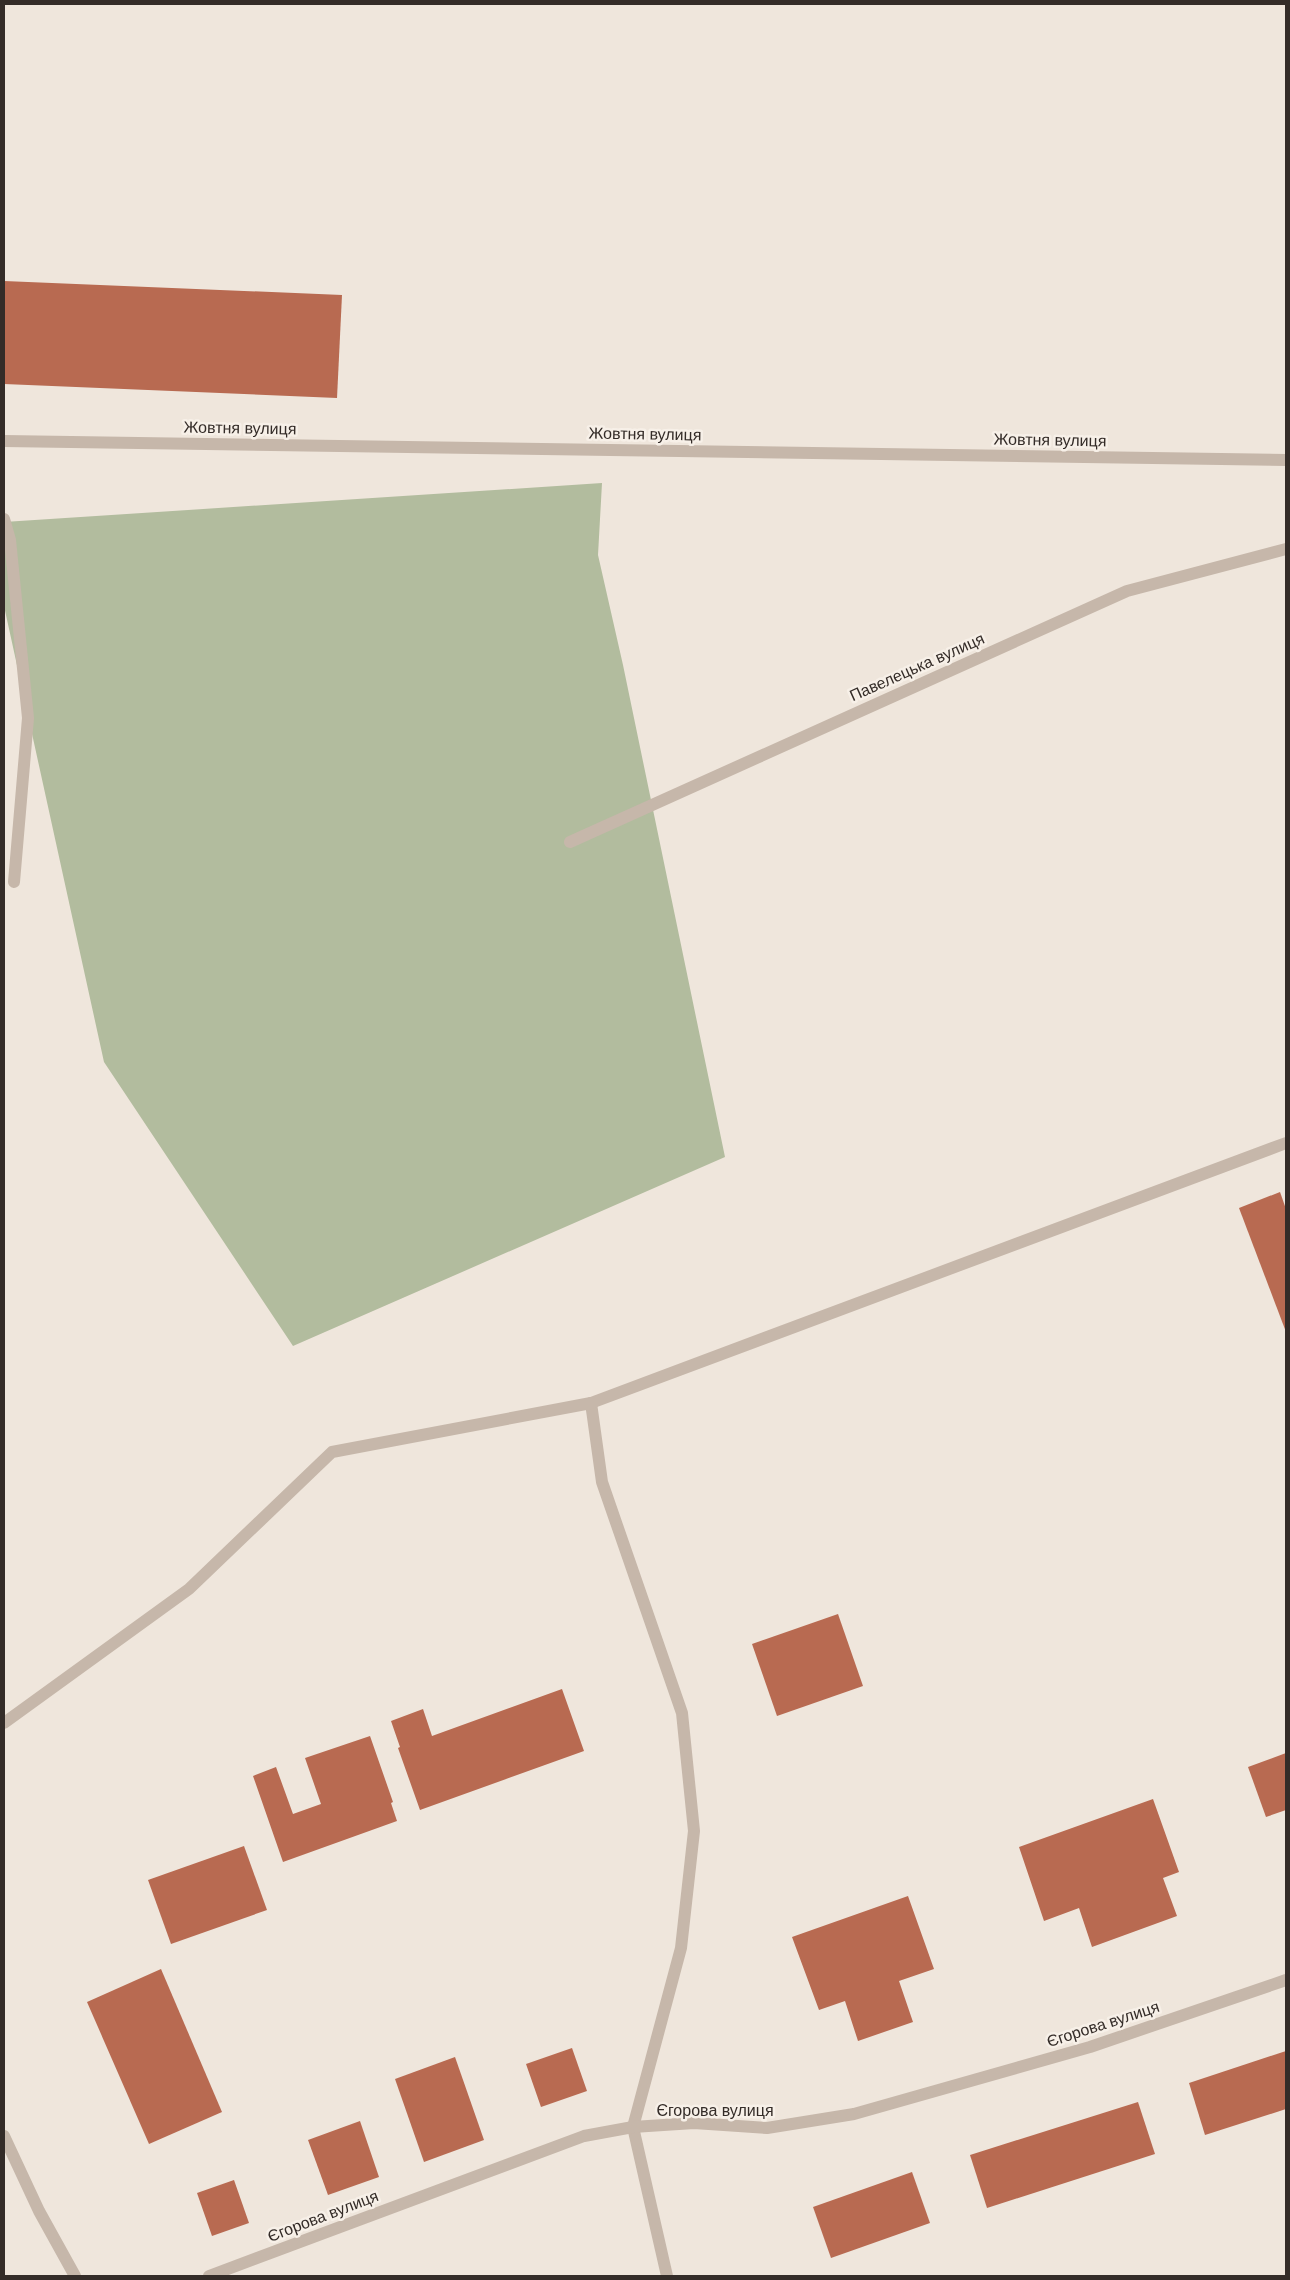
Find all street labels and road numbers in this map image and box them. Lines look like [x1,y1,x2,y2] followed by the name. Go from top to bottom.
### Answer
[183,419,297,437] street label: Жовтня вулиця
[588,425,702,443] street label: Жовтня вулиця
[993,431,1107,449] street label: Жовтня вулиця
[847,630,987,704] street label: Павелецька вулиця
[1045,1998,1161,2050] street label: Єгорова вулиця
[656,2102,774,2119] street label: Єгорова вулиця
[265,2187,381,2245] street label: Єгорова вулиця

